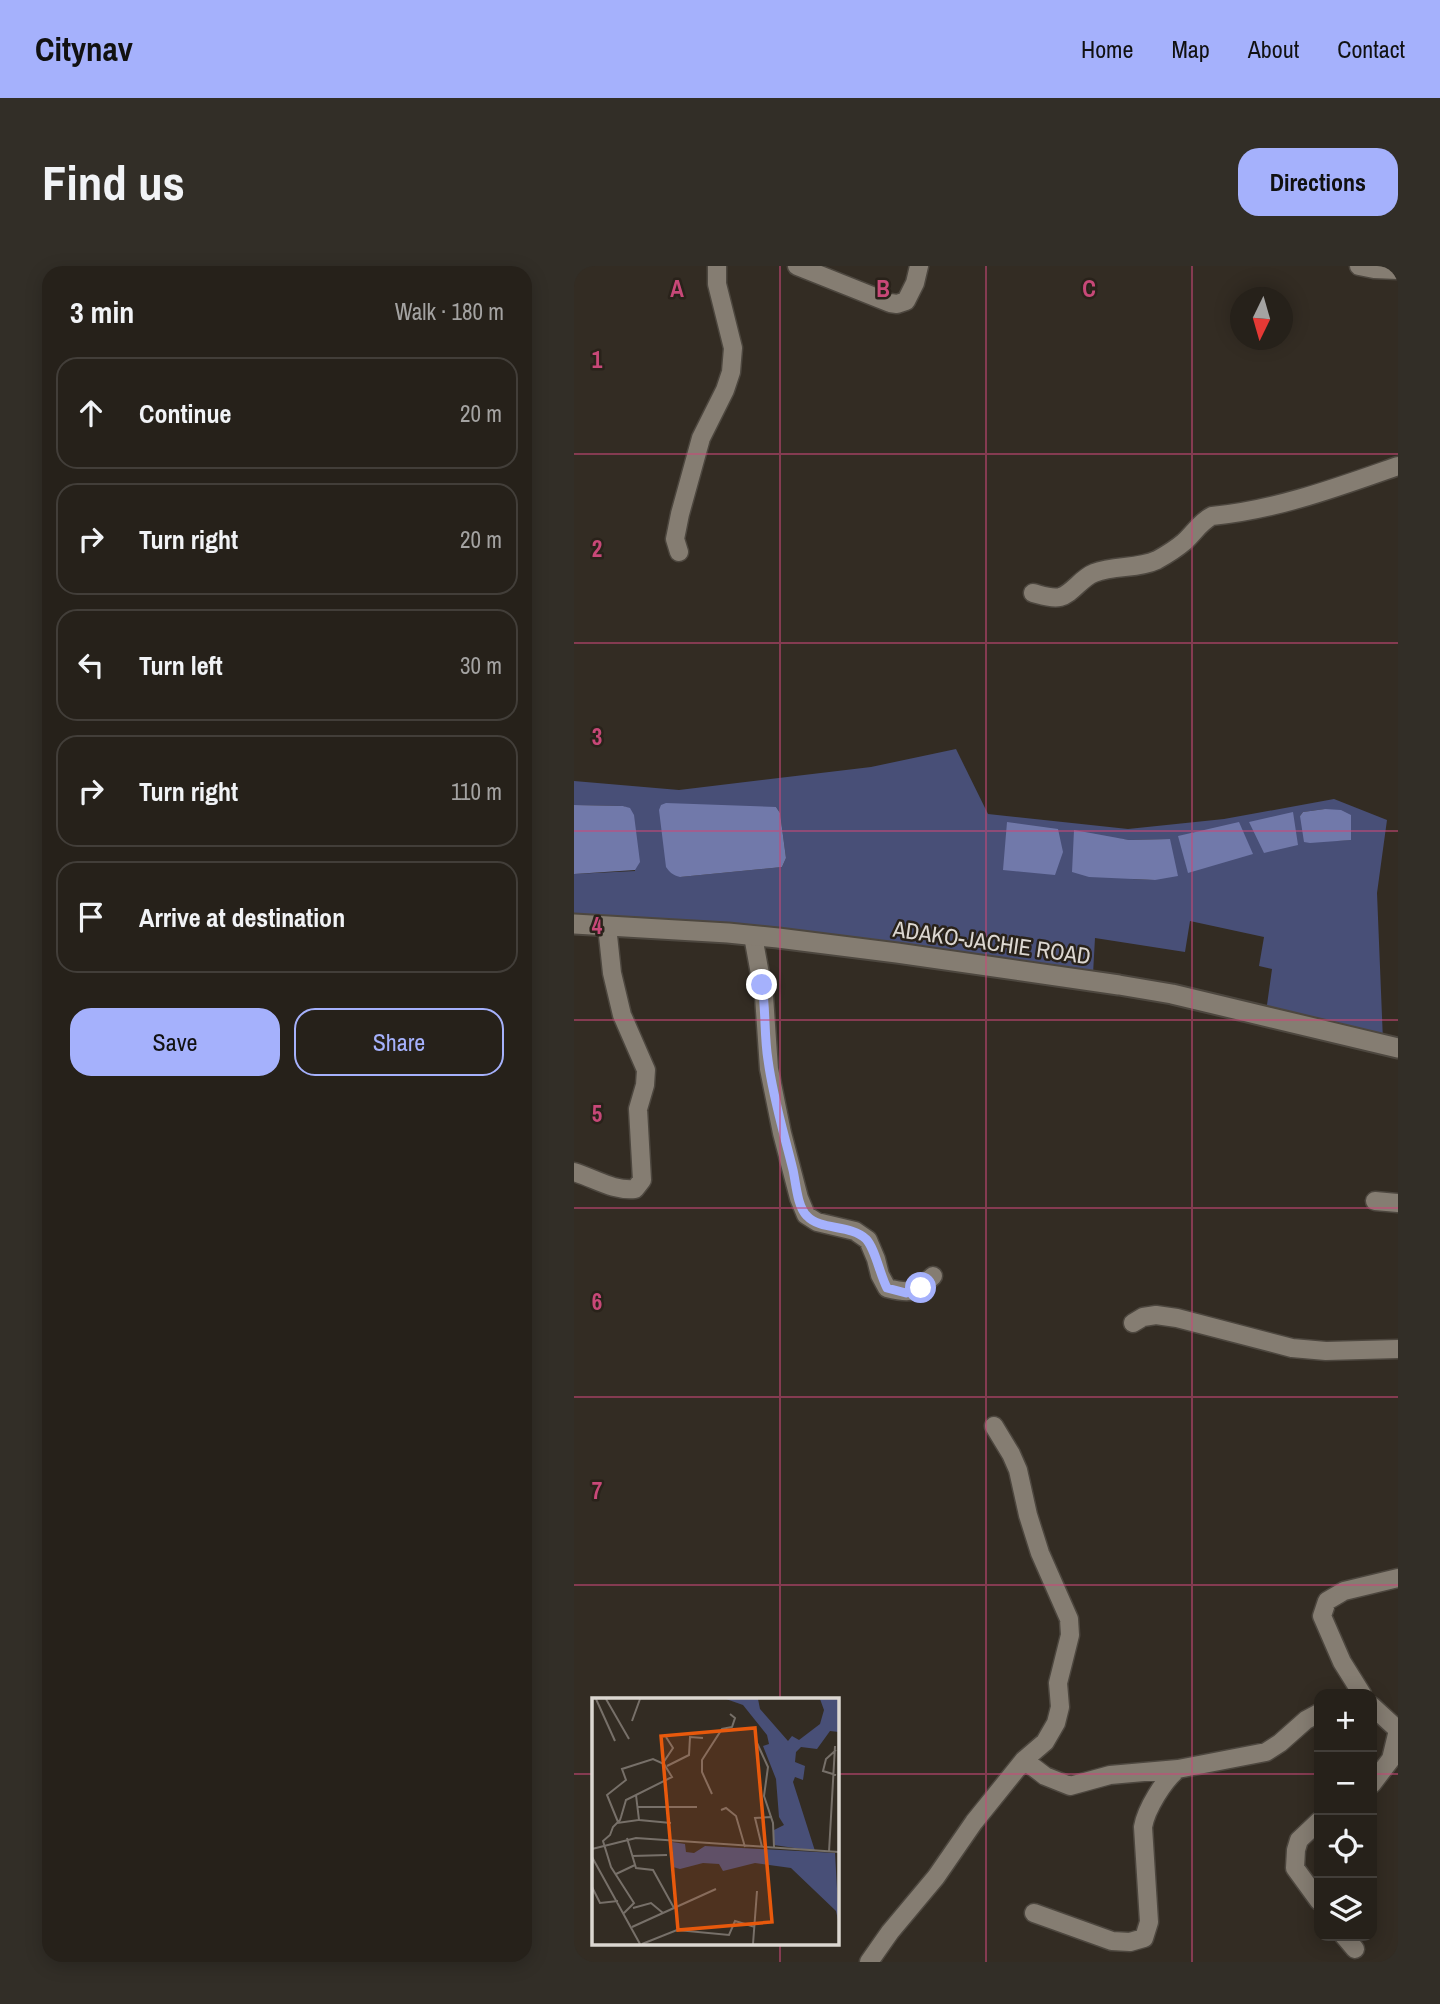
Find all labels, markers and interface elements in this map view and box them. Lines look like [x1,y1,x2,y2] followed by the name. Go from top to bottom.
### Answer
[35,27,133,71] text: Citynav
[1081,33,1133,65] text: Home
[1171,33,1210,65] text: Map
[1248,33,1299,65] text: About
[1337,33,1405,65] text: Contact
[1238,148,1398,216] button: Directions
[42,149,185,215] text: Find us
[670,273,684,304] text: A
[876,273,890,304] text: B
[1082,273,1096,304] text: C
[1230,287,1293,350] north arrow
[70,292,134,332] text: 3 min
[395,296,504,327] text: Walk · 180 m
[592,344,603,375] text: 1
[72,394,110,432] icon: ahead
[139,396,231,431] text: Continue
[460,398,502,429] text: 20 m
[72,520,110,558] icon: right
[139,522,238,557] text: Turn right
[460,524,502,555] text: 20 m
[592,533,602,564] text: 2
[72,646,110,684] icon: left
[139,648,223,683] text: Turn left
[460,650,502,681] text: 30 m
[592,721,602,752] text: 3
[72,772,110,810] icon: right
[139,774,238,809] text: Turn right
[451,776,502,807] text: 110 m
[72,898,110,936] icon: arrive
[139,900,345,935] text: Arrive at destination
[592,910,603,941] text: 4
[890,913,1093,971] street label: ADAKO-JACHIE ROAD
[746,969,777,1000] route end
[70,1008,280,1076] button: Save
[294,1008,504,1076] button: Share
[592,1098,602,1129] text: 5
[905,1272,936,1303] route start
[592,1286,602,1317] text: 6
[592,1475,602,1506] text: 7
[1314,1689,1377,1941] map controls
[1314,1689,1377,1752] button: +
[592,1698,838,1944] inset map
[1314,1752,1377,1815] button: −
[1314,1815,1377,1878] button: locate
[1314,1878,1377,1941] button: layers

